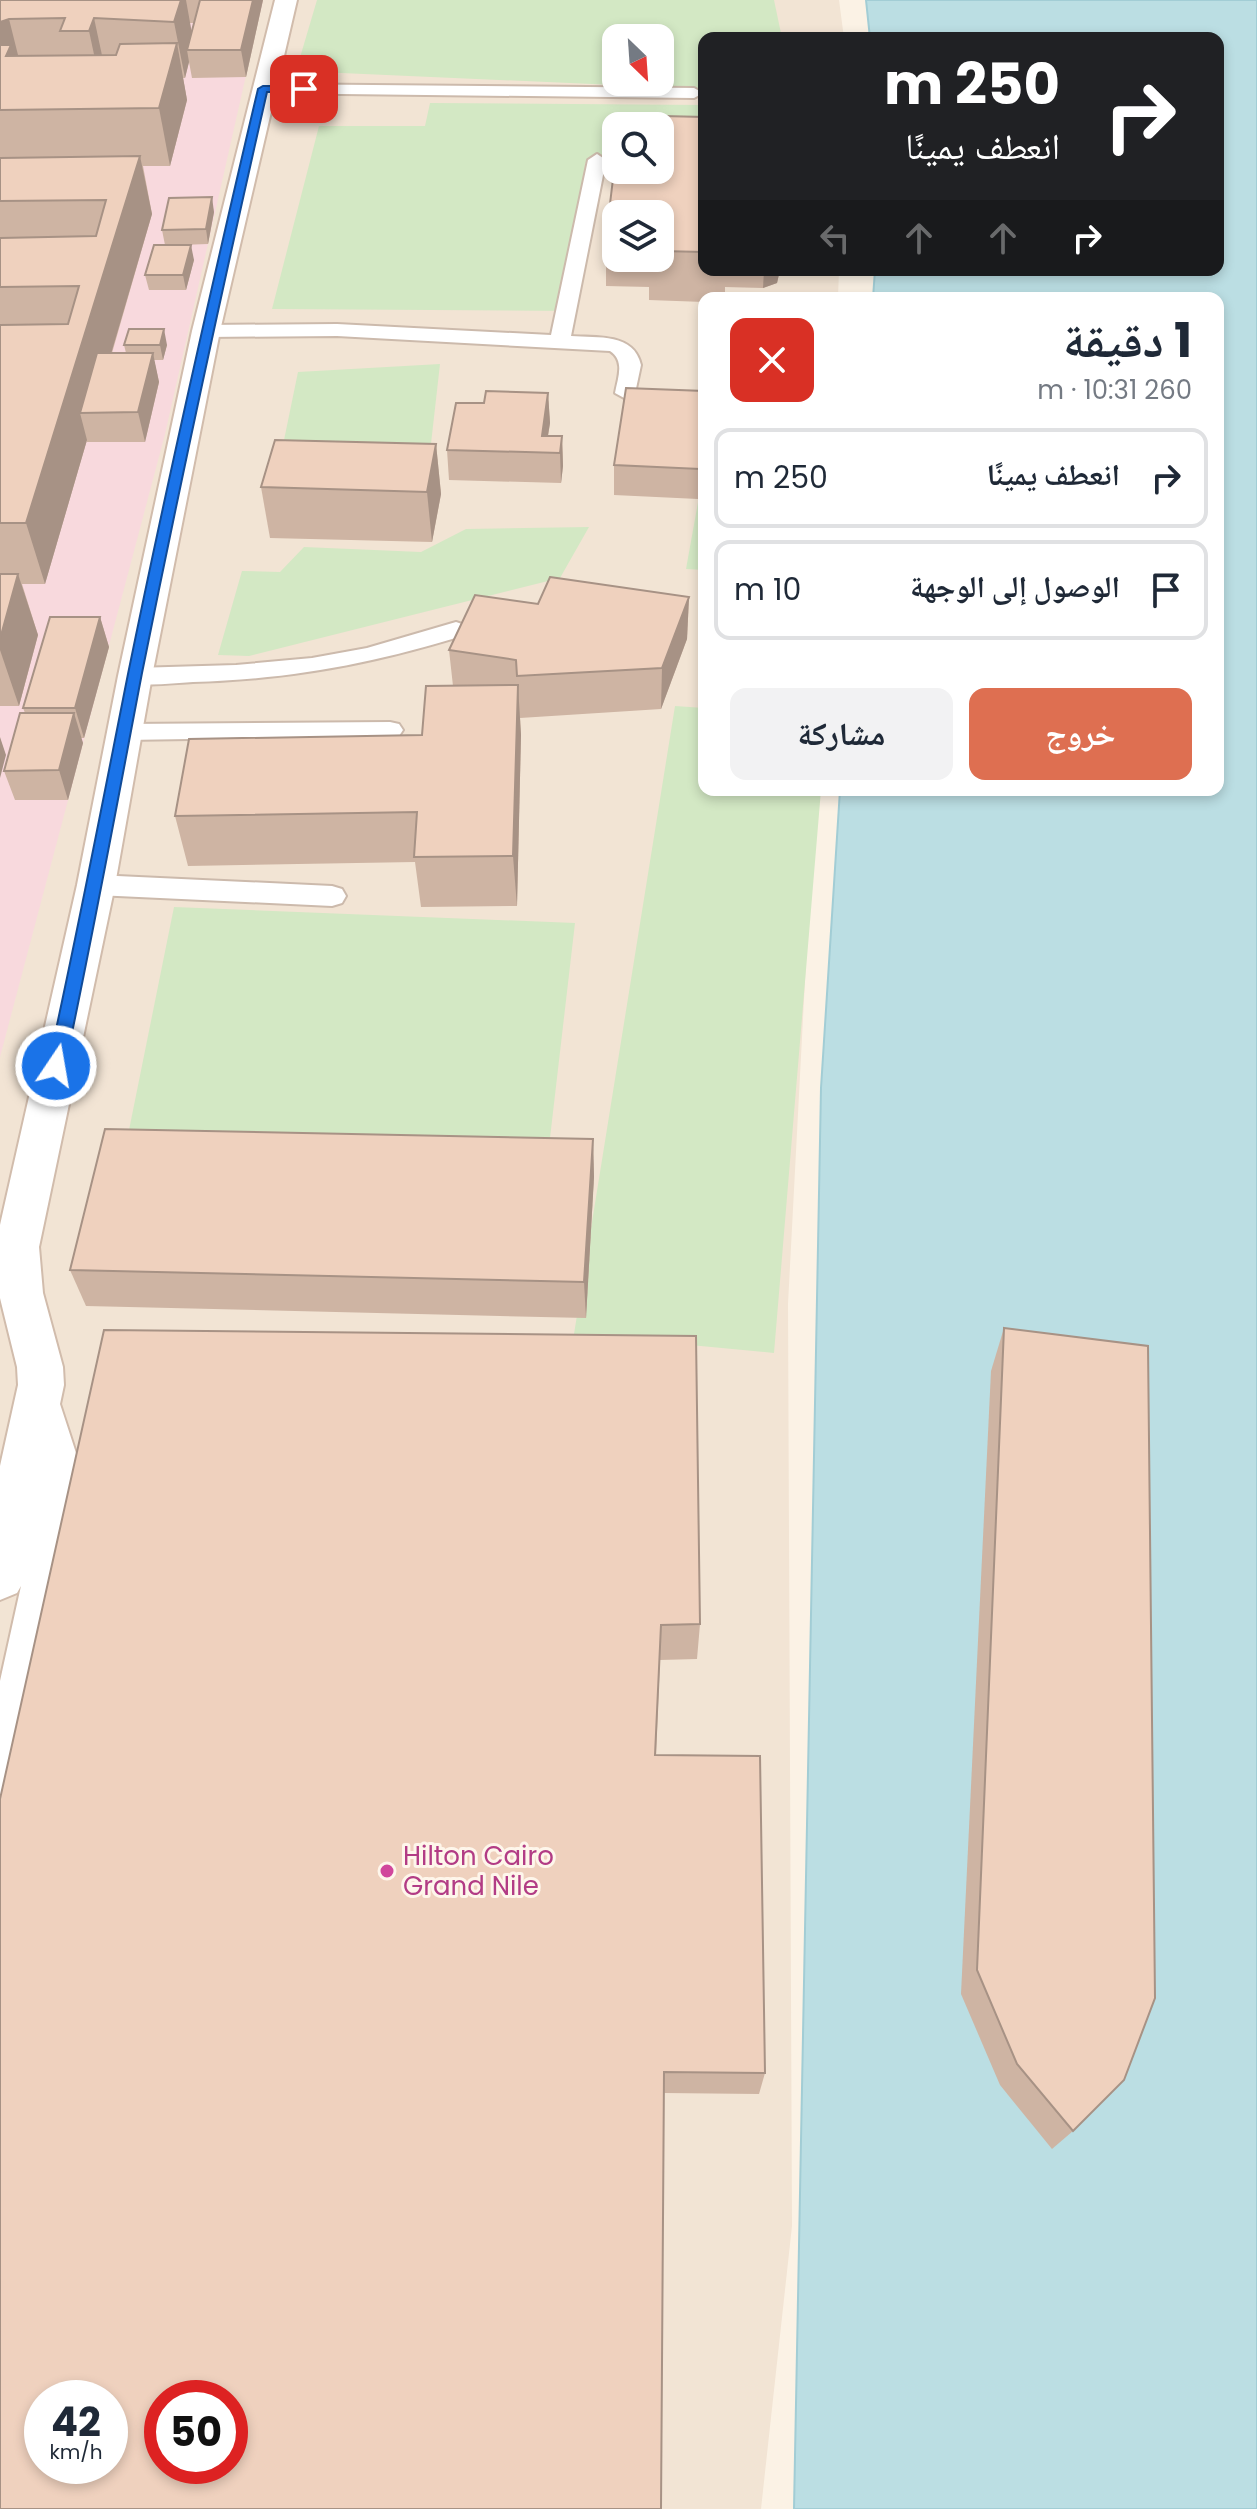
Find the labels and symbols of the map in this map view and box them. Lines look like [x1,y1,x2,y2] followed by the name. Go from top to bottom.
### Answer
[602,24,674,96] north arrow
[270,55,338,123] pin
[14,1024,98,1108] position arrow
[403,1838,554,1904] place label: Hilton Cairo Grand Nile
[378,1862,396,1880] marker: Hilton Cairo Grand Nile
[144,2380,248,2484] speed limit sign: 50

